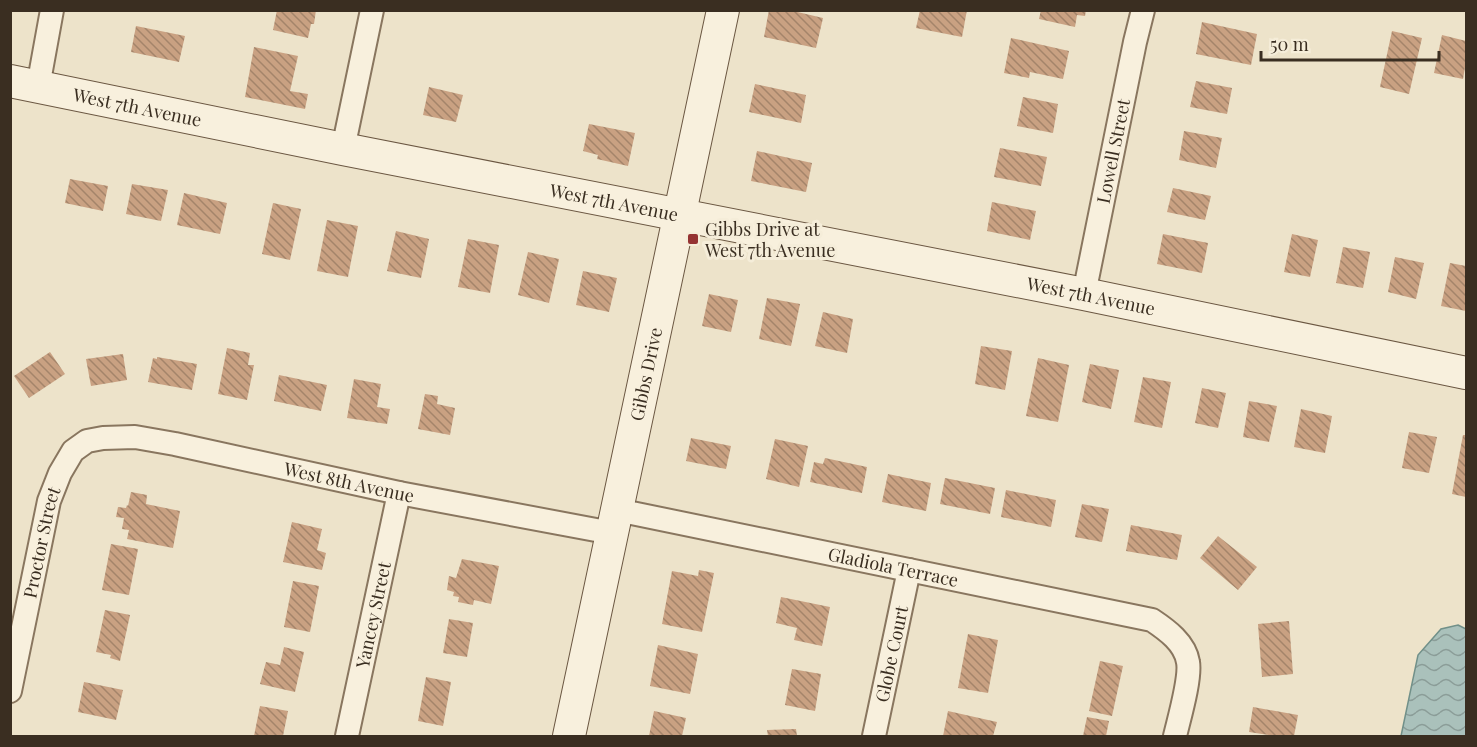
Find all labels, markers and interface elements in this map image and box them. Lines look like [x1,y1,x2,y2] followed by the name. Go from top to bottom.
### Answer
[1261,24,1440,62] scale bar
[1270,32,1309,56] text: 50 m
[70,82,204,132] street label: West 7th Avenue
[1091,96,1135,205] street label: Lowell Street
[547,178,680,226] street label: West 7th Avenue
[704,217,835,262] place label: Gibbs Drive at West 7th Avenue
[686,232,700,246] marker: Gibbs Drive at West 7th Avenue
[1024,271,1157,320] street label: West 7th Avenue
[624,325,667,423] street label: Gibbs Drive
[281,456,416,508] street label: West 8th Avenue
[17,482,66,600] street label: Proctor Street
[826,542,961,592] street label: Gladiola Terrace
[350,559,396,671] street label: Yancey Street
[869,603,913,704] street label: Globe Court

